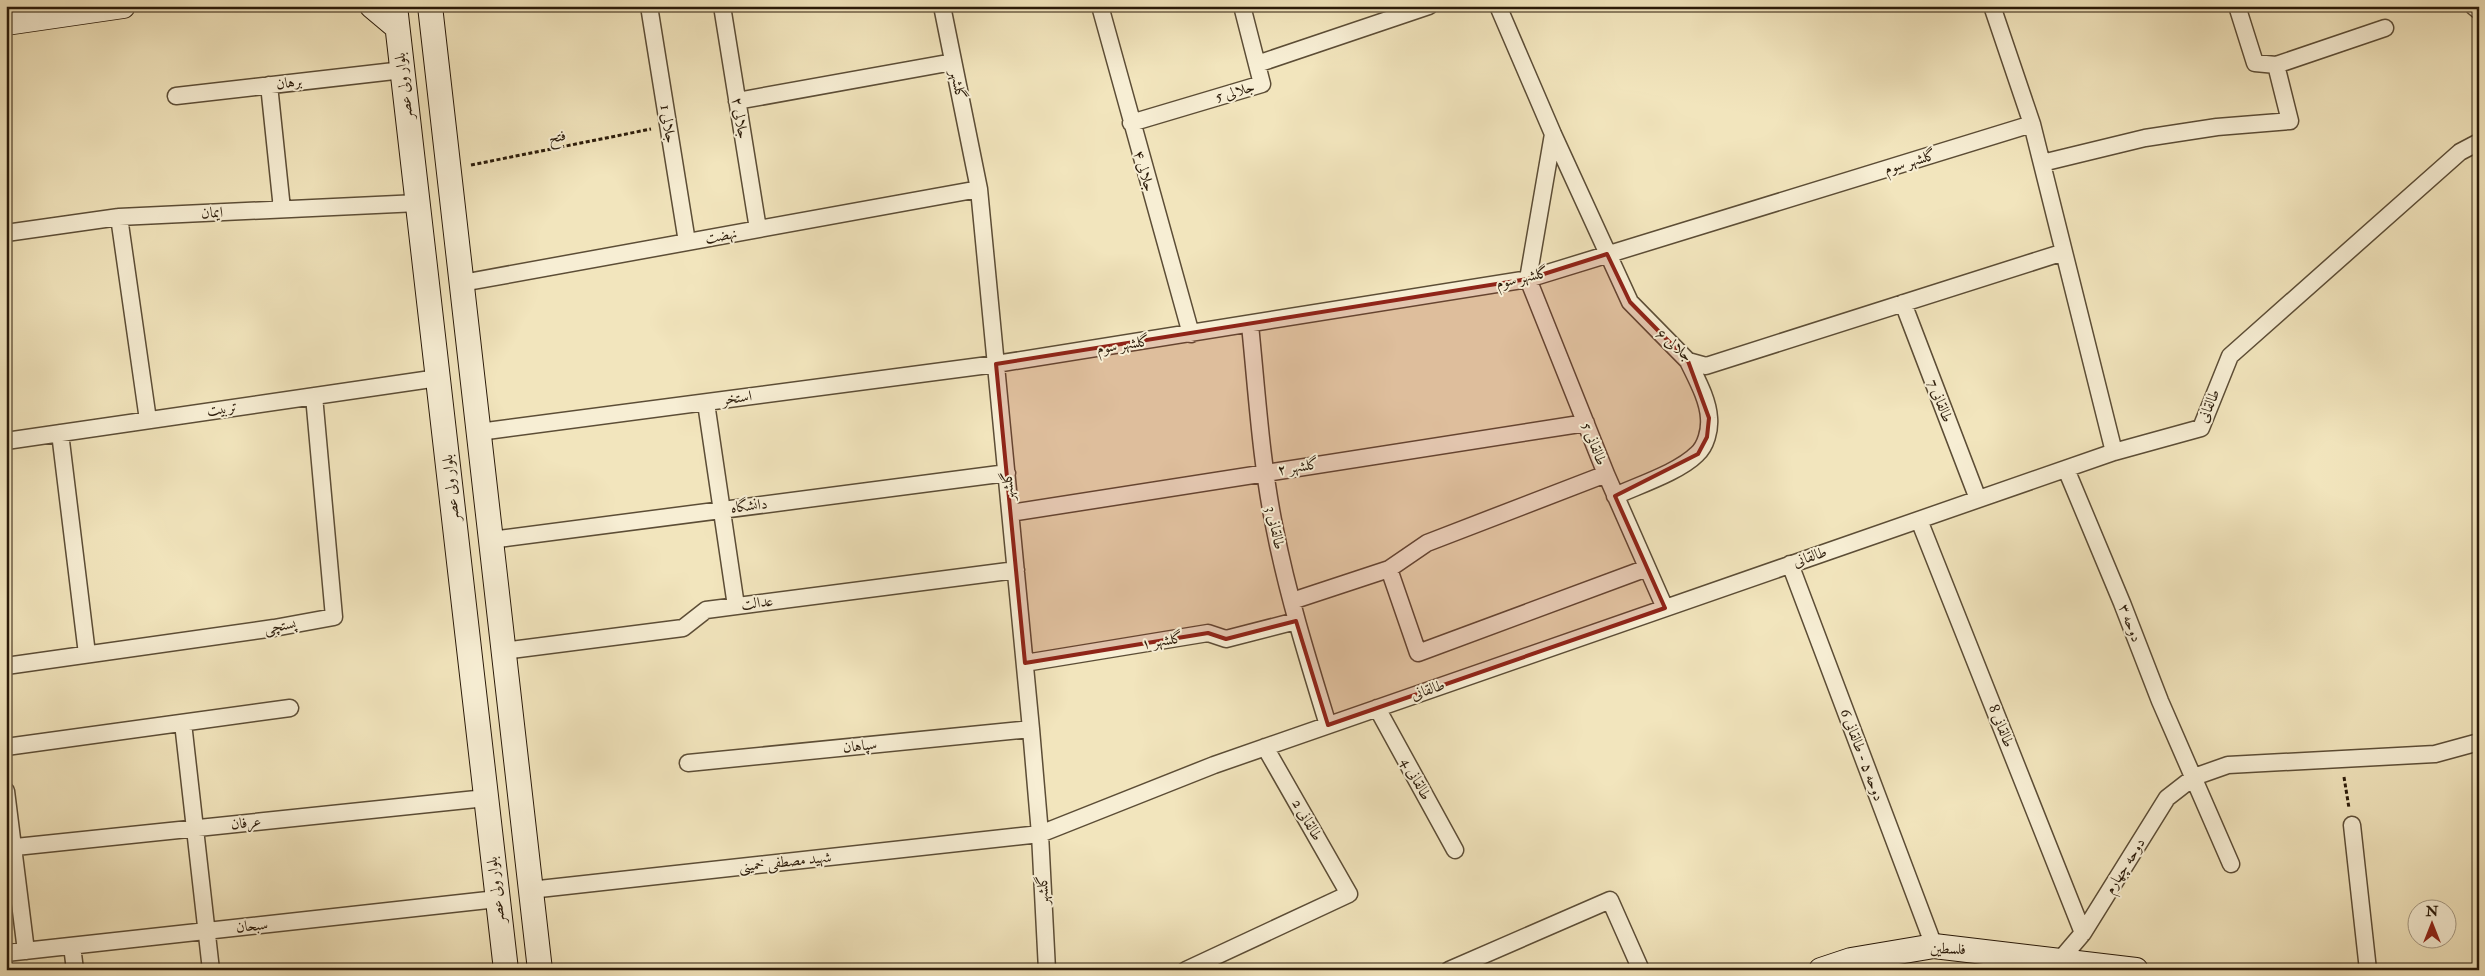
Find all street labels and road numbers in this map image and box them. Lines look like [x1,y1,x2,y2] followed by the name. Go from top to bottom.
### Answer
[390,52,418,122] street label: بلوار ولی عصر
[945,67,970,101] street label: گلشهر
[275,72,303,94] street label: برهان
[1213,77,1257,107] street label: جلالی 5
[727,96,753,140] street label: جلالی ۲
[656,103,680,145] street label: جلالی 1
[547,126,568,152] street label: فتح
[1882,145,1939,182] street label: گلشهر سوم
[1129,148,1159,194] street label: جلالی ۴
[201,203,223,223] street label: ایمان
[704,224,738,248] street label: نهضت
[1494,263,1551,296] street label: گلشهر سوم
[1652,324,1696,366] street label: جلالی ۶
[1095,331,1151,361] street label: گلشهر سوم
[1923,377,1957,425] street label: طالقانی 7
[2193,386,2225,426] street label: طالقانی
[719,387,753,410] street label: استخر
[205,397,239,421] street label: تربیت
[1577,420,1611,468] street label: طالقانی 5
[438,454,464,524] street label: بلوار ولی عصر
[1276,454,1320,480] street label: گلشهر ۲
[997,471,1019,503] street label: گلشهر
[729,493,768,518] street label: دانشگاه
[1261,505,1289,551] street label: طالقانی 3
[1791,542,1829,572] street label: طالقانی
[740,592,774,614] street label: عدالت
[2114,601,2146,645] street label: دوحه ۳
[262,614,298,639] street label: پستچی
[1140,628,1184,654] street label: گلشهر ۱
[1409,675,1447,705] street label: طالقانی
[1984,702,2018,750] street label: طالقانی 8
[1836,706,1888,804] street label: دوحه ۵ - طالقانی 6
[842,735,878,757] street label: سپاهان
[1397,754,1435,804] street label: طالقانی 4
[1287,796,1327,844] street label: طالقانی 2
[230,812,262,835] street label: عرفان
[2100,834,2152,899] street label: دوحه چهارم
[738,848,832,877] street label: شهید مصطفی خمینی
[482,856,510,926] street label: بلوار ولی عصر
[1033,875,1053,907] street label: گلشهر
[235,915,269,937] street label: سبحان
[1930,939,1966,959] street label: فلسطین

